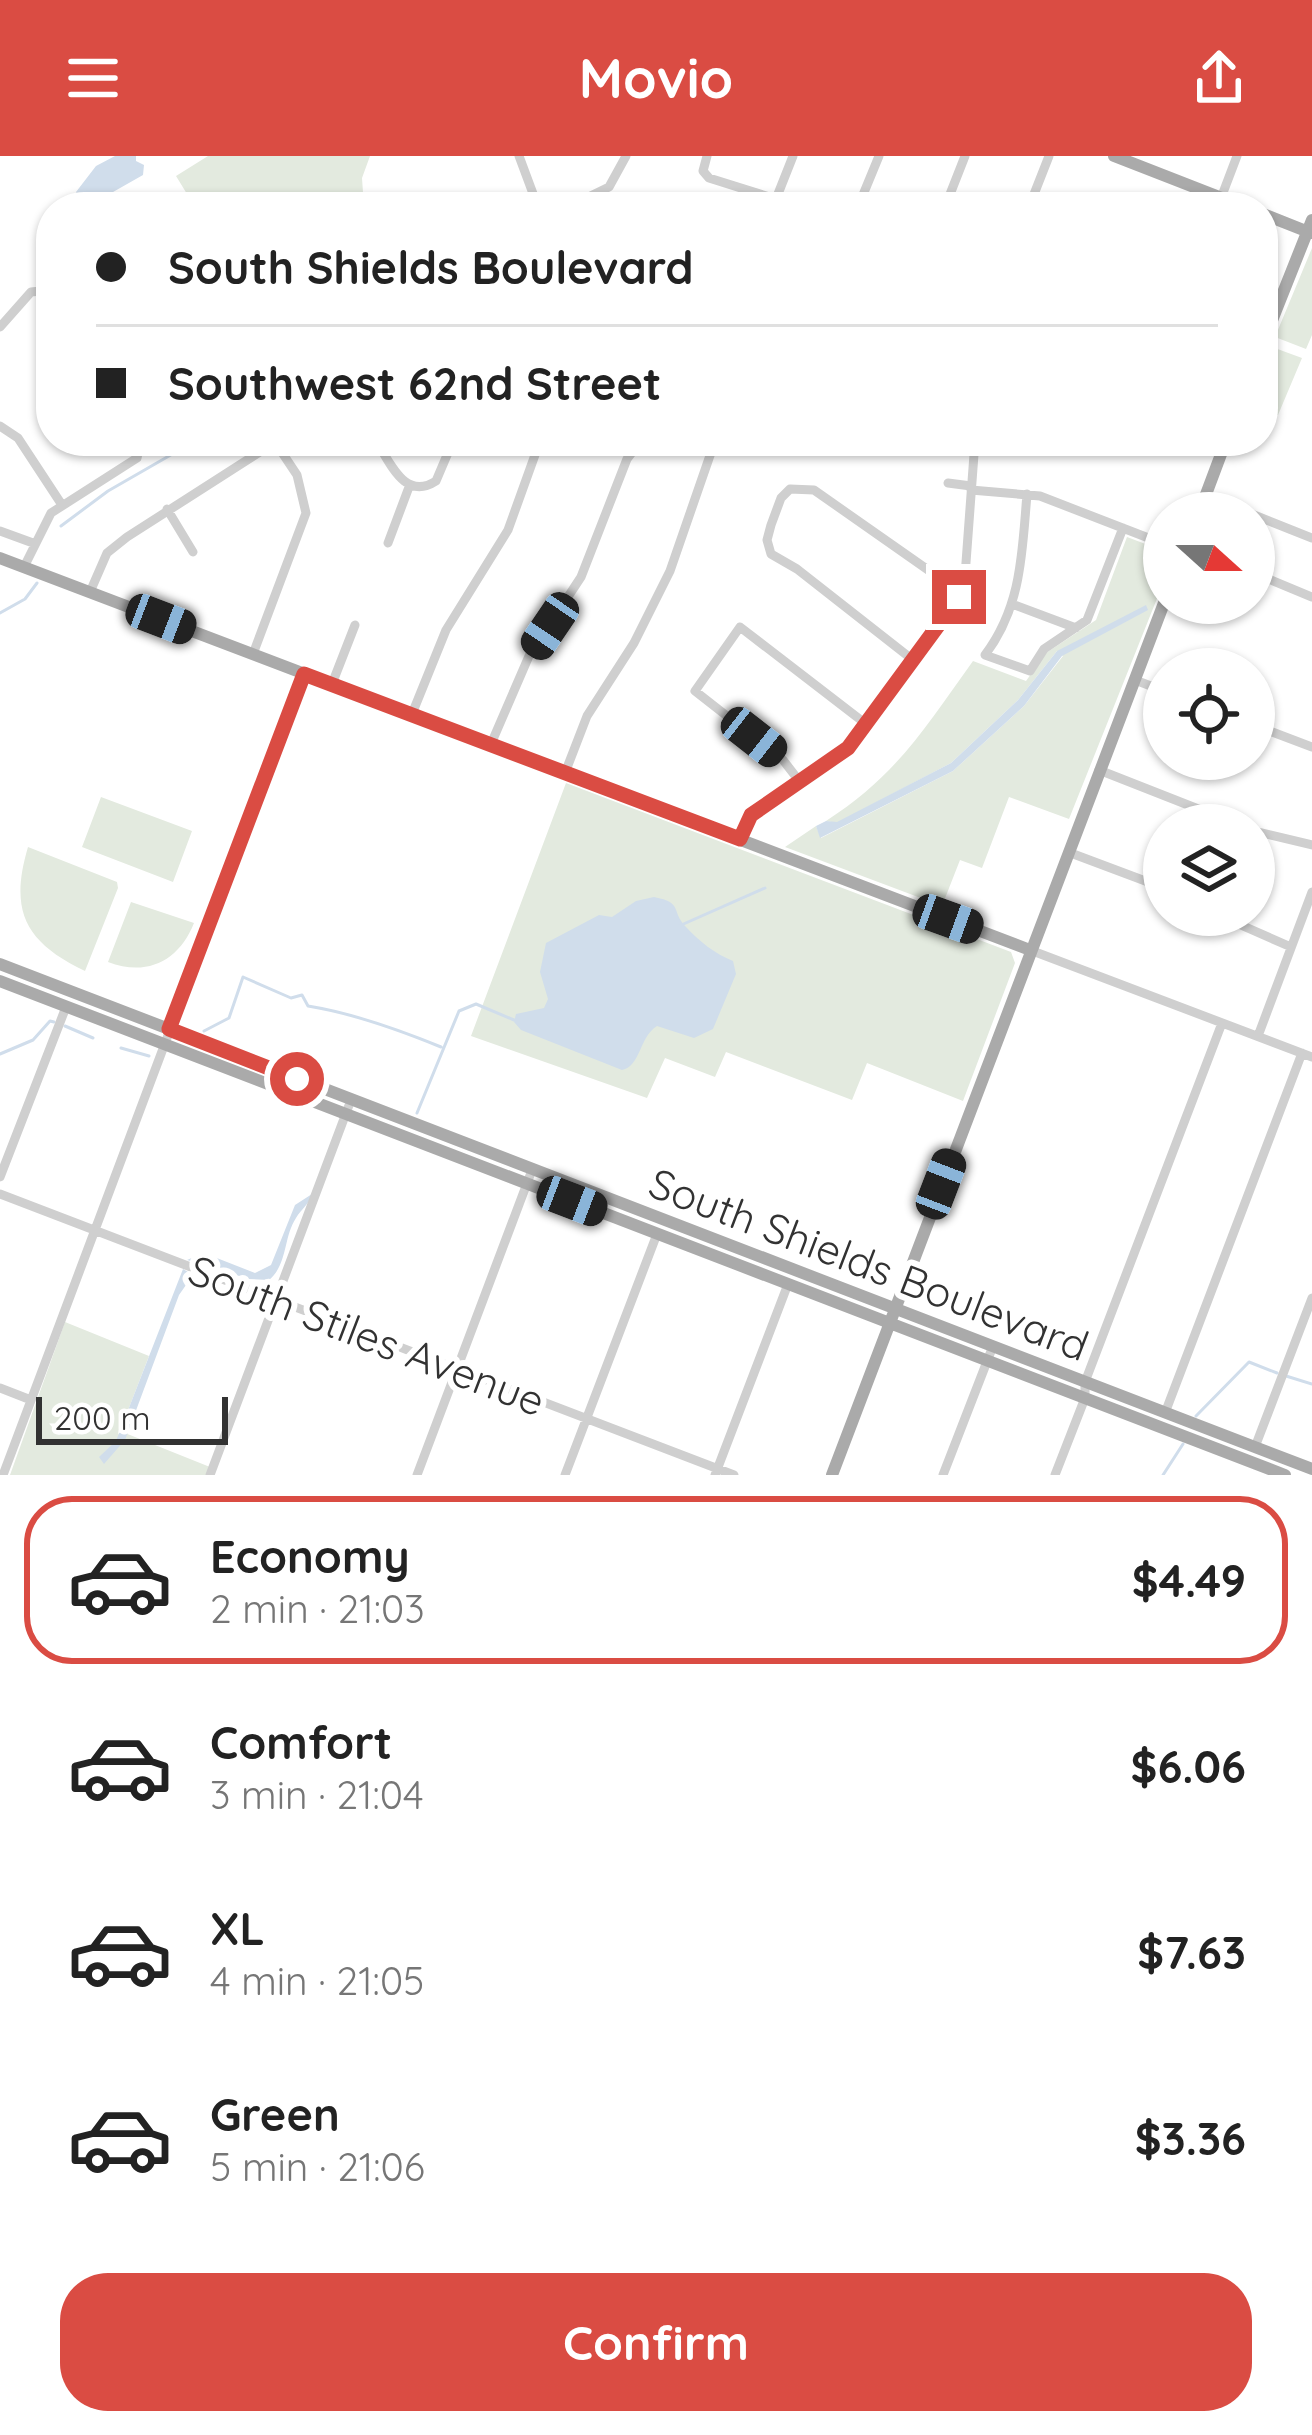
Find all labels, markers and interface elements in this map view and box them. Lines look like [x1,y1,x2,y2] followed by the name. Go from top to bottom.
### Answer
[579,44,733,112] text: Movio
[60,45,126,111] icon: menu
[1186,45,1252,111] icon: share
[168,239,694,295] text: South Shields Boulevard
[168,355,661,411] text: Southwest 62nd Street
[1143,492,1275,624] north arrow
[1143,492,1275,936] map controls
[932,570,986,624] route end
[515,586,585,666] car
[121,589,201,649] car
[1143,648,1275,780] button: locate
[715,701,793,773] car
[1143,804,1275,936] button: layers
[908,890,988,948] car
[270,1052,324,1106] route start
[911,1144,971,1224] car
[642,1156,1096,1372] street label: South Shields Boulevard
[532,1171,612,1231] car
[182,1243,552,1427] street label: South Stiles Avenue
[36,1391,228,1444] scale bar
[54,1397,151,1438] text: 200 m
[66,1526,174,1634] icon: car
[210,1528,410,1584] text: Economy
[1132,1552,1246,1608] text: $4.49
[210,1584,425,1633] text: 2 min · 21:03
[66,1712,174,1820] icon: car
[210,1714,392,1770] text: Comfort
[1131,1738,1246,1794] text: $6.06
[210,1770,424,1819] text: 3 min · 21:04
[66,1898,174,2006] icon: car
[210,1900,265,1956] text: XL
[1137,1924,1246,1980] text: $7.63
[210,1956,424,2005] text: 4 min · 21:05
[66,2084,174,2192] icon: car
[210,2086,340,2142] text: Green
[1135,2110,1246,2166] text: $3.36
[210,2142,425,2191] text: 5 min · 21:06
[60,2273,1252,2411] button: Confirm

